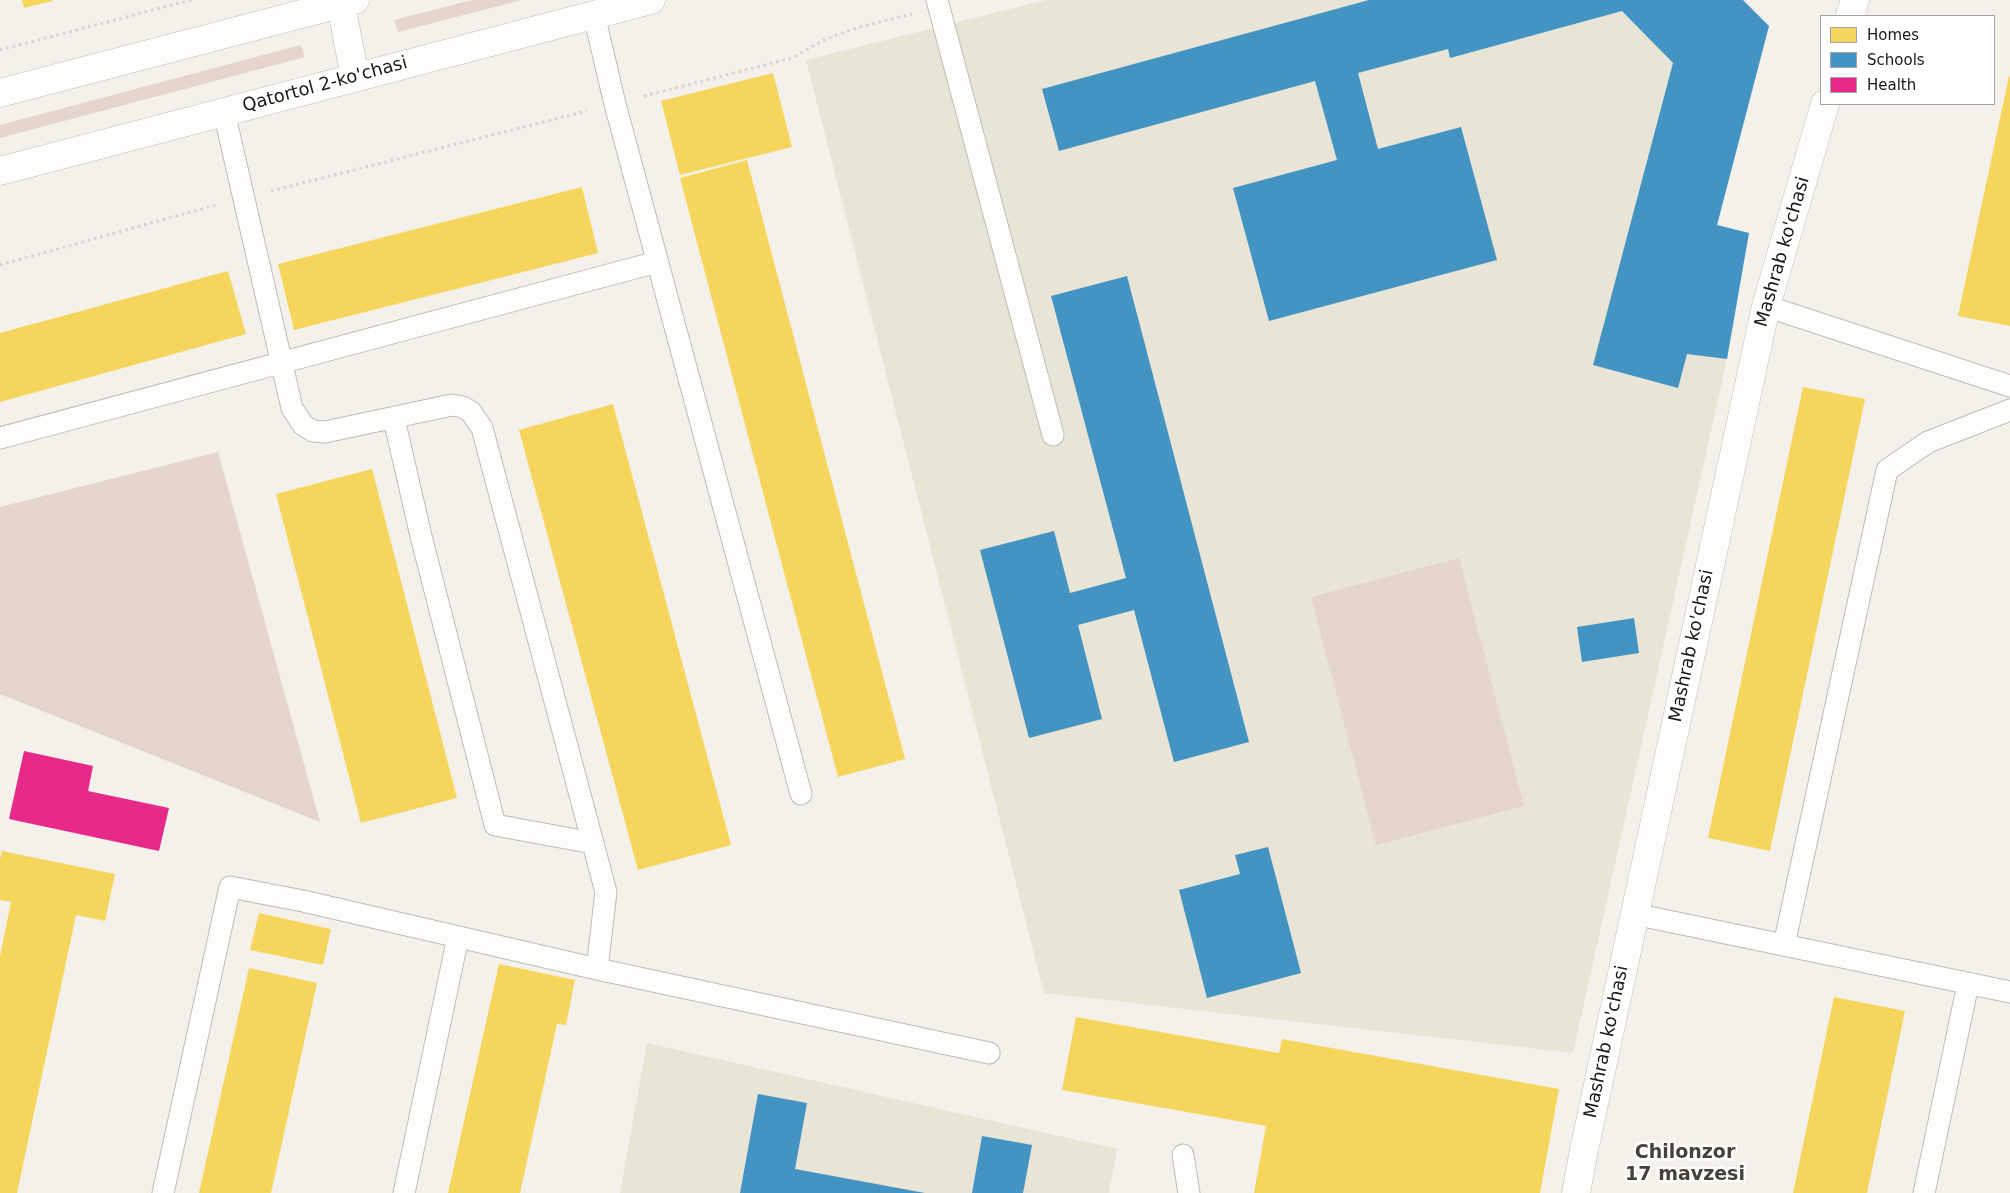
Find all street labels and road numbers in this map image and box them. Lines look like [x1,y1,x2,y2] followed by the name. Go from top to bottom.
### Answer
[240,53,410,117] street label: Qatortol 2-ko'chasi
[1751,174,1815,330] street label: Mashrab ko'chasi
[1665,568,1719,724] street label: Mashrab ko'chasi
[1580,964,1634,1120] street label: Mashrab ko'chasi

